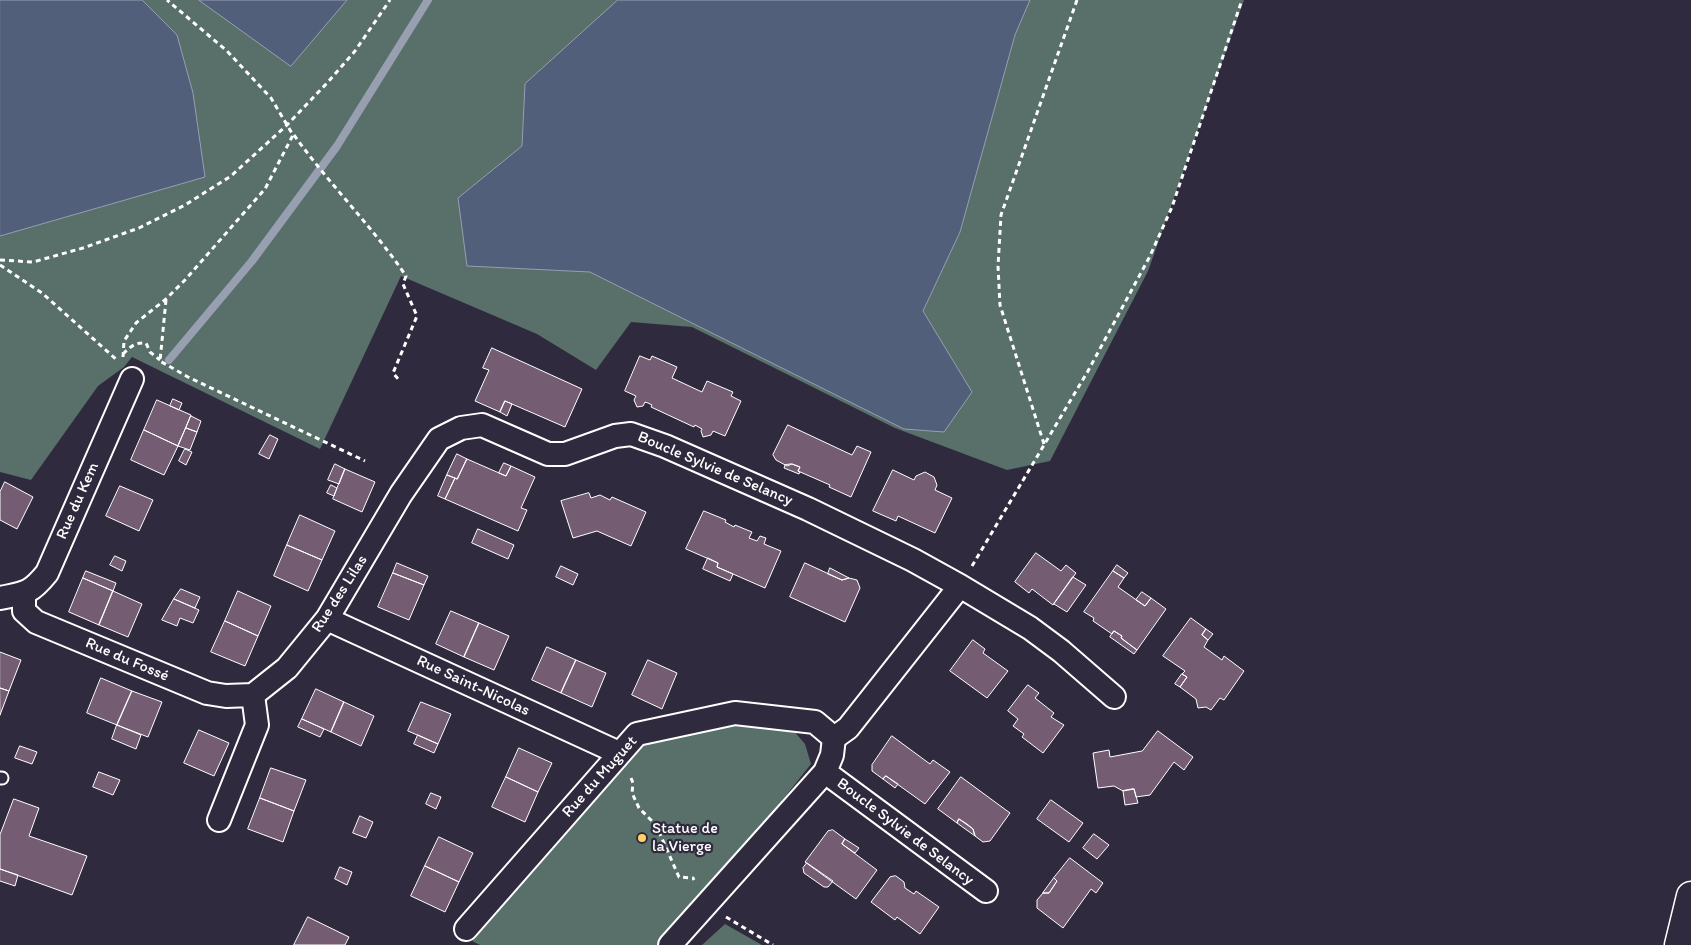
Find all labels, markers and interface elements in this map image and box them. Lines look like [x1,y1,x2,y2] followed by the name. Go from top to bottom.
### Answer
[634,428,796,510] street label: Boucle Sylvie de Selancy
[53,460,103,542] street label: Rue du Kem
[308,552,372,636] street label: Rue des Lilas
[82,634,172,686] street label: Rue du Fossé
[413,651,533,721] street label: Rue Saint-Nicolas
[558,732,642,822] street label: Rue du Muguet
[833,774,977,890] street label: Boucle Sylvie de Selancy
[652,819,718,857] place label: Statue de la Vierge
[636,832,648,844] marker: Statue de la Vierge

